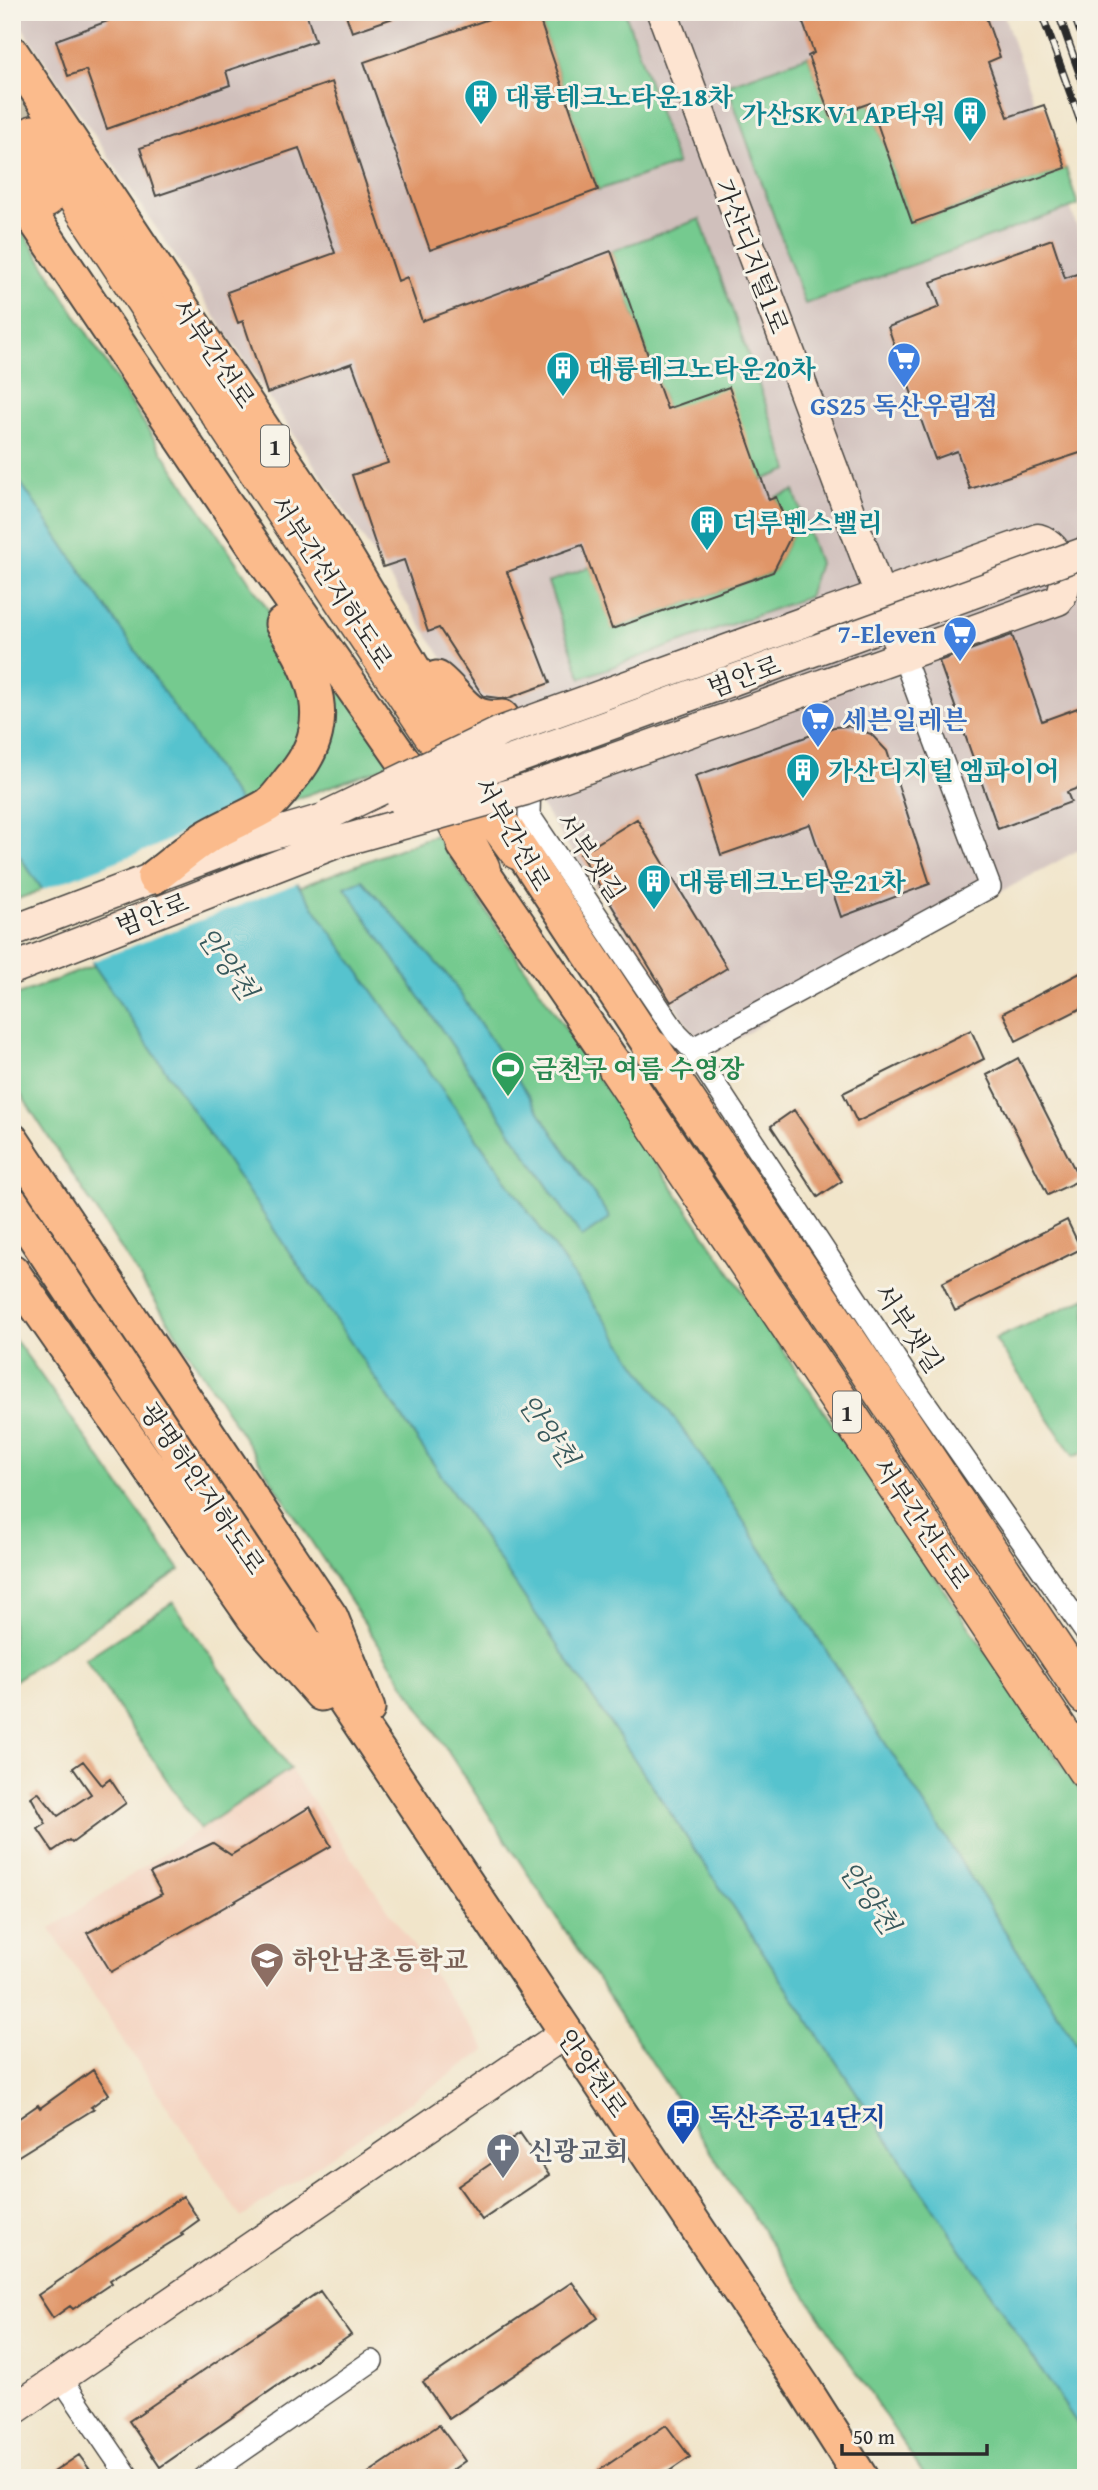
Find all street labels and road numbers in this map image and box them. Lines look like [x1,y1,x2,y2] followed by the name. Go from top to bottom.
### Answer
[705,173,799,339] street label: 가산디지털1로
[163,290,265,416] street label: 서부간선로
[261,426,289,466] road number: 1
[261,487,403,677] street label: 서부간선지하도로
[702,645,786,707] street label: 범안로
[465,770,561,898] street label: 서부간선로
[547,804,635,910] street label: 서부샛길
[110,882,194,946] street label: 범안로
[865,1275,953,1381] street label: 서부샛길
[833,1392,861,1432] road number: 1
[131,1394,275,1582] street label: 광명하안지하도로
[864,1450,980,1596] street label: 서부간선도로
[548,2021,638,2125] street label: 안양천로

